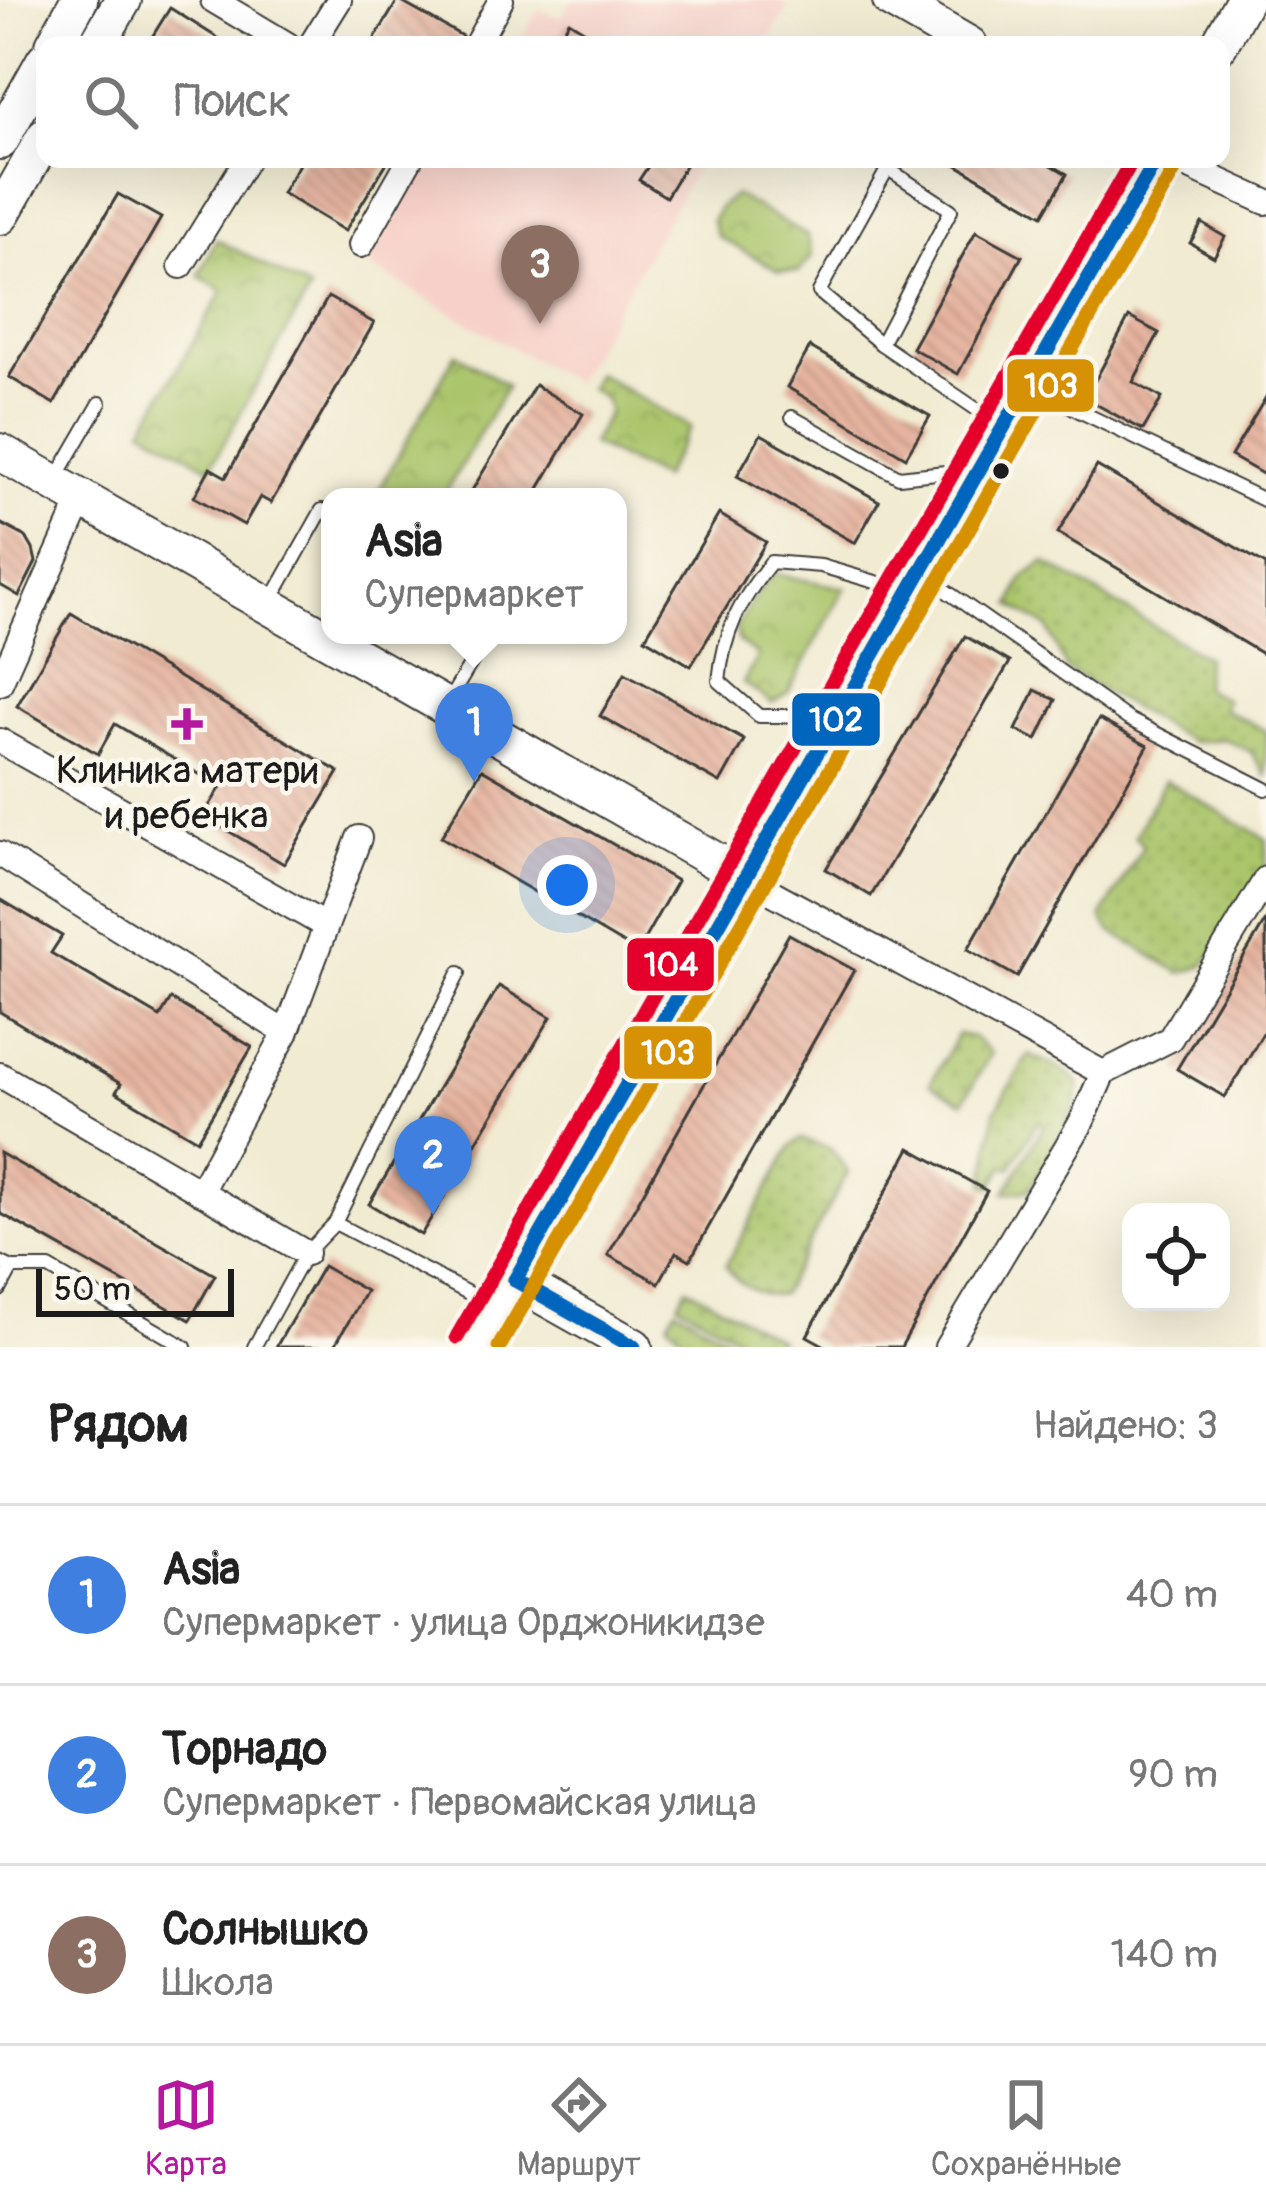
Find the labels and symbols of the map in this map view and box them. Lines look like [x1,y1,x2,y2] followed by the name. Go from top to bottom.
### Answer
[501,225,579,324] pin: 3
[1005,357,1096,414] line badge: 103
[1024,366,1078,407] text: 103
[990,460,1012,482] unlabelled marker
[435,683,513,782] pin: 1
[790,691,882,748] line badge: 102
[809,700,863,741] text: 102
[171,708,203,740] marker: Клиника матери и ребенка
[56,746,318,840] place label: Клиника матери и ребенка
[537,855,597,915] your location
[625,936,716,993] line badge: 104
[644,945,698,986] text: 104
[622,1024,714,1081] line badge: 103
[641,1033,695,1074] text: 103
[394,1116,472,1215] pin: 2
[36,1263,234,1316] scale bar

